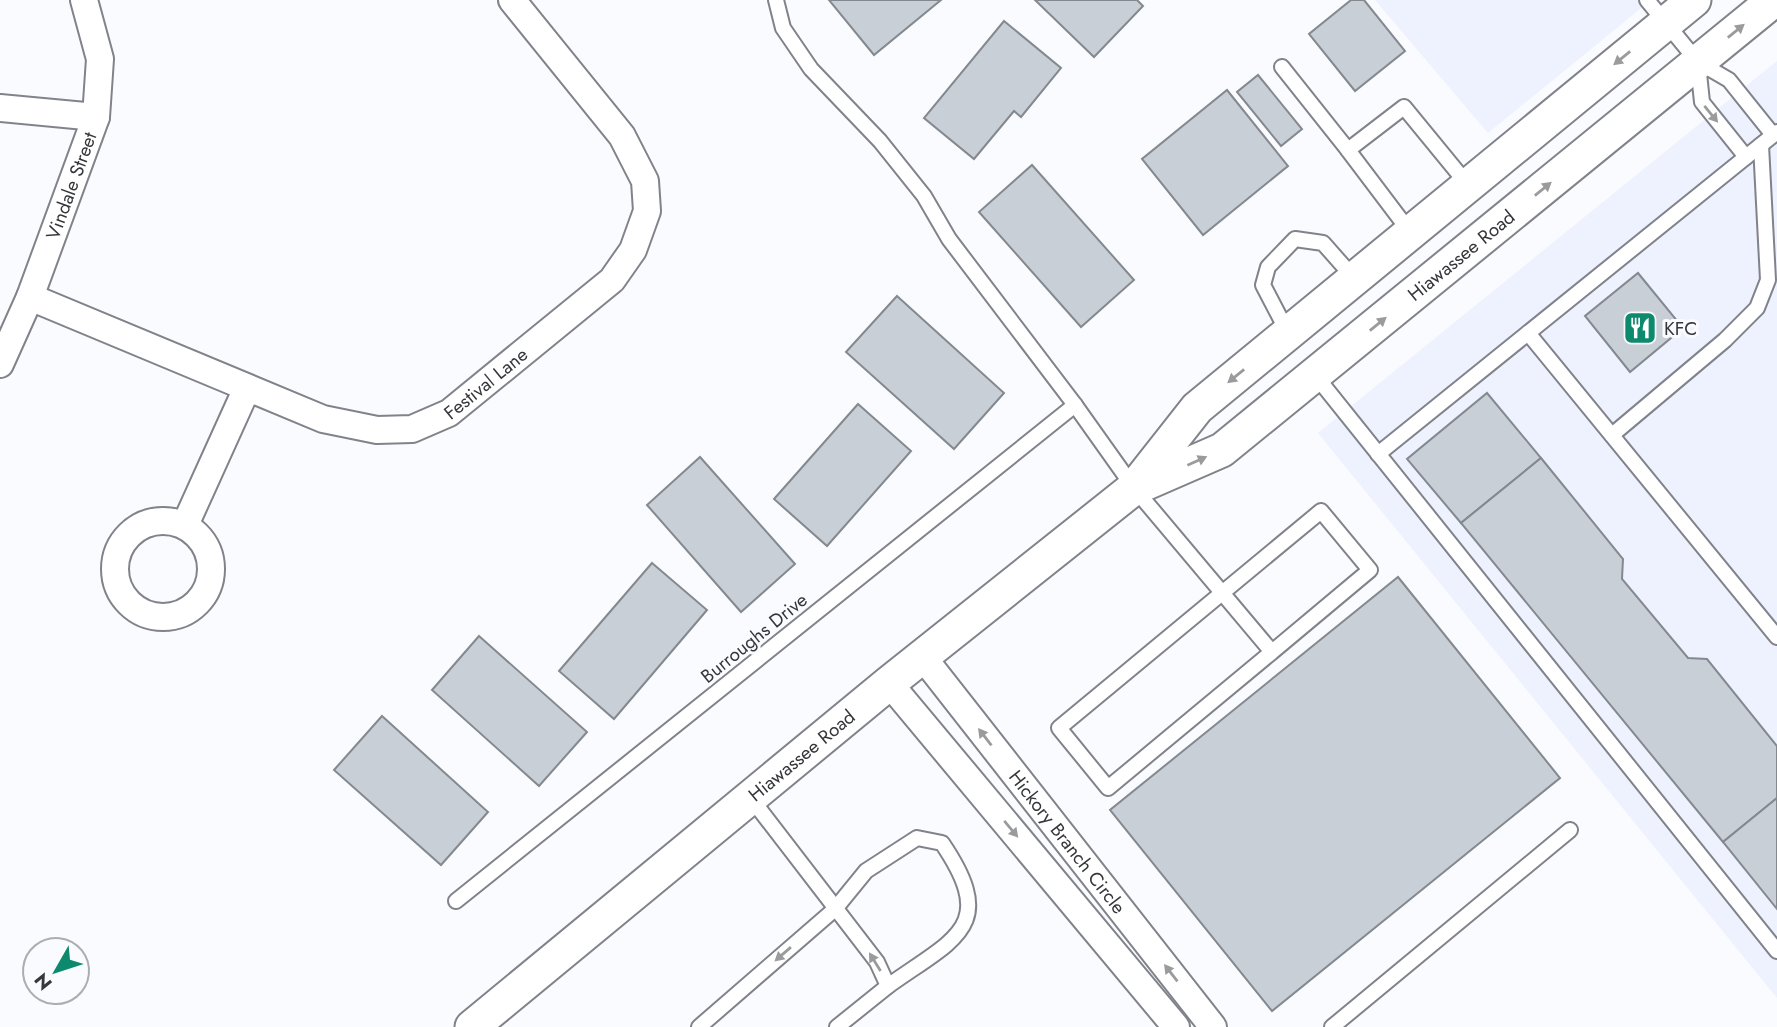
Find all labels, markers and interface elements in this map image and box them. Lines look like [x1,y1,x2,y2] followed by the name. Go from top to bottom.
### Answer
[1727,24,1744,39] one-way arrow
[1613,50,1630,65] one-way arrow
[1704,105,1719,123] one-way arrow
[39,128,103,243] street label: Vindale Street
[1534,182,1551,197] one-way arrow
[1402,203,1520,307] street label: Hiawassee Road
[1621,309,1659,347] restaurant icon: KFC
[1664,315,1697,342] place label: KFC
[1369,317,1386,332] one-way arrow
[438,341,533,426] street label: Festival Lane
[1227,368,1244,383] one-way arrow
[1187,455,1207,467] one-way arrow
[695,586,813,689] street label: Burroughs Drive
[742,703,861,807] street label: Hiawassee Road
[977,728,992,746] one-way arrow
[1003,764,1133,919] street label: Hickory Branch Circle
[1003,821,1018,838] one-way arrow
[21,936,91,1006] north arrow
[775,946,792,961] one-way arrow
[869,952,882,972] one-way arrow
[1164,965,1179,983] one-way arrow
[28,967,58,996] text: N

